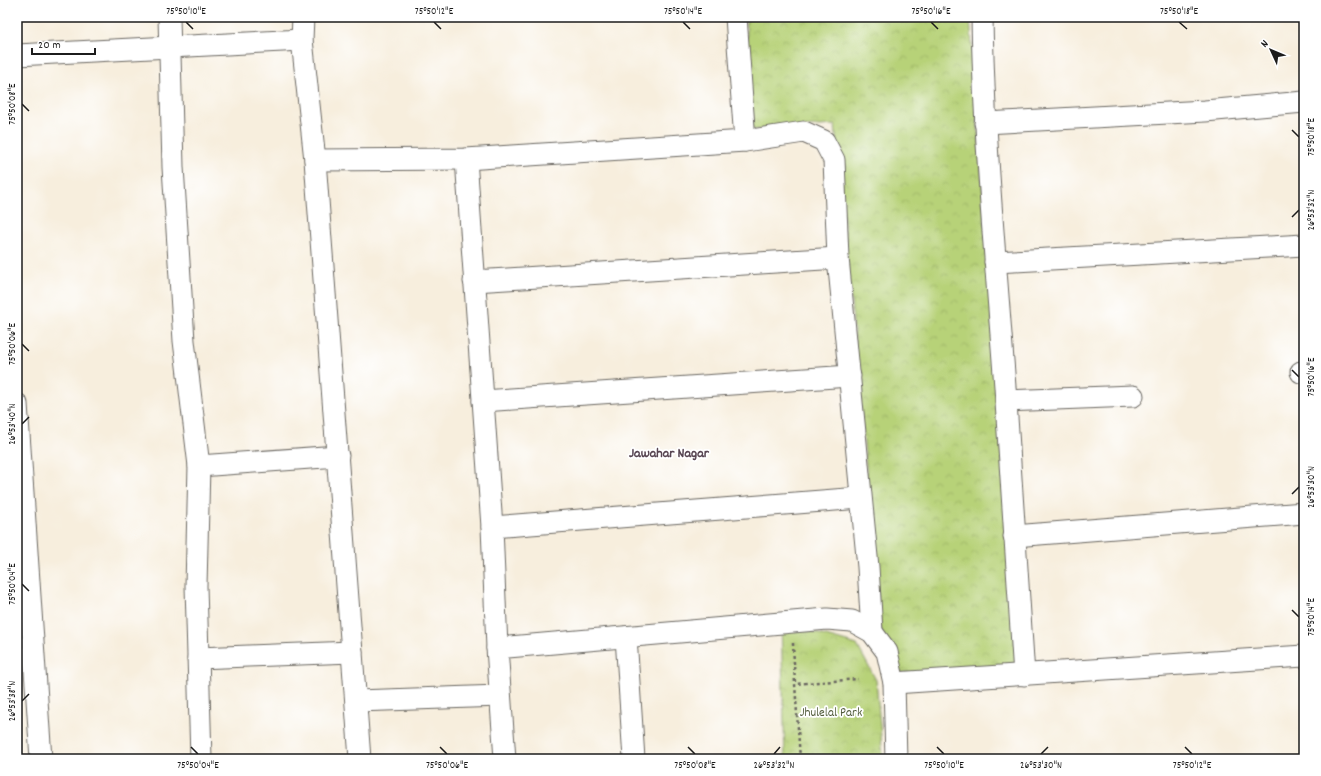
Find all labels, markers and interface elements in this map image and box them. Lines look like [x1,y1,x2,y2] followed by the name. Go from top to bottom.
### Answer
[166,5,206,19] text: 75°50'10"E
[415,5,454,19] text: 75°50'12"E
[664,5,703,19] text: 75°50'14"E
[912,5,951,19] text: 75°50'16"E
[1160,5,1198,19] text: 75°50'18"E
[32,30,95,56] scale bar
[1251,30,1291,70] north arrow
[38,37,61,54] text: 20 m
[1258,37,1273,52] text: N
[6,83,20,125] text: 75°50'08"E
[1305,118,1319,156] text: 75°50'18"E
[1305,190,1319,230] text: 26°53'32"N
[6,322,20,365] text: 75°50'06"E
[1305,357,1319,396] text: 75°50'16"E
[6,403,20,445] text: 26°53'40"N
[629,444,710,464] district label: Jawahar Nagar
[1305,466,1319,508] text: 26°53'30"N
[6,563,20,605] text: 75°50'04"E
[1305,597,1319,636] text: 75°50'14"E
[6,681,20,721] text: 26°53'38"N
[800,704,862,723] park label: Jhulelal Park
[177,759,219,773] text: 75°50'04"E
[426,759,469,773] text: 75°50'06"E
[674,759,716,773] text: 75°50'08"E
[754,759,794,773] text: 26°53'32"N
[924,759,964,773] text: 75°50'10"E
[1020,759,1062,773] text: 26°53'30"N
[1173,759,1212,773] text: 75°50'12"E

